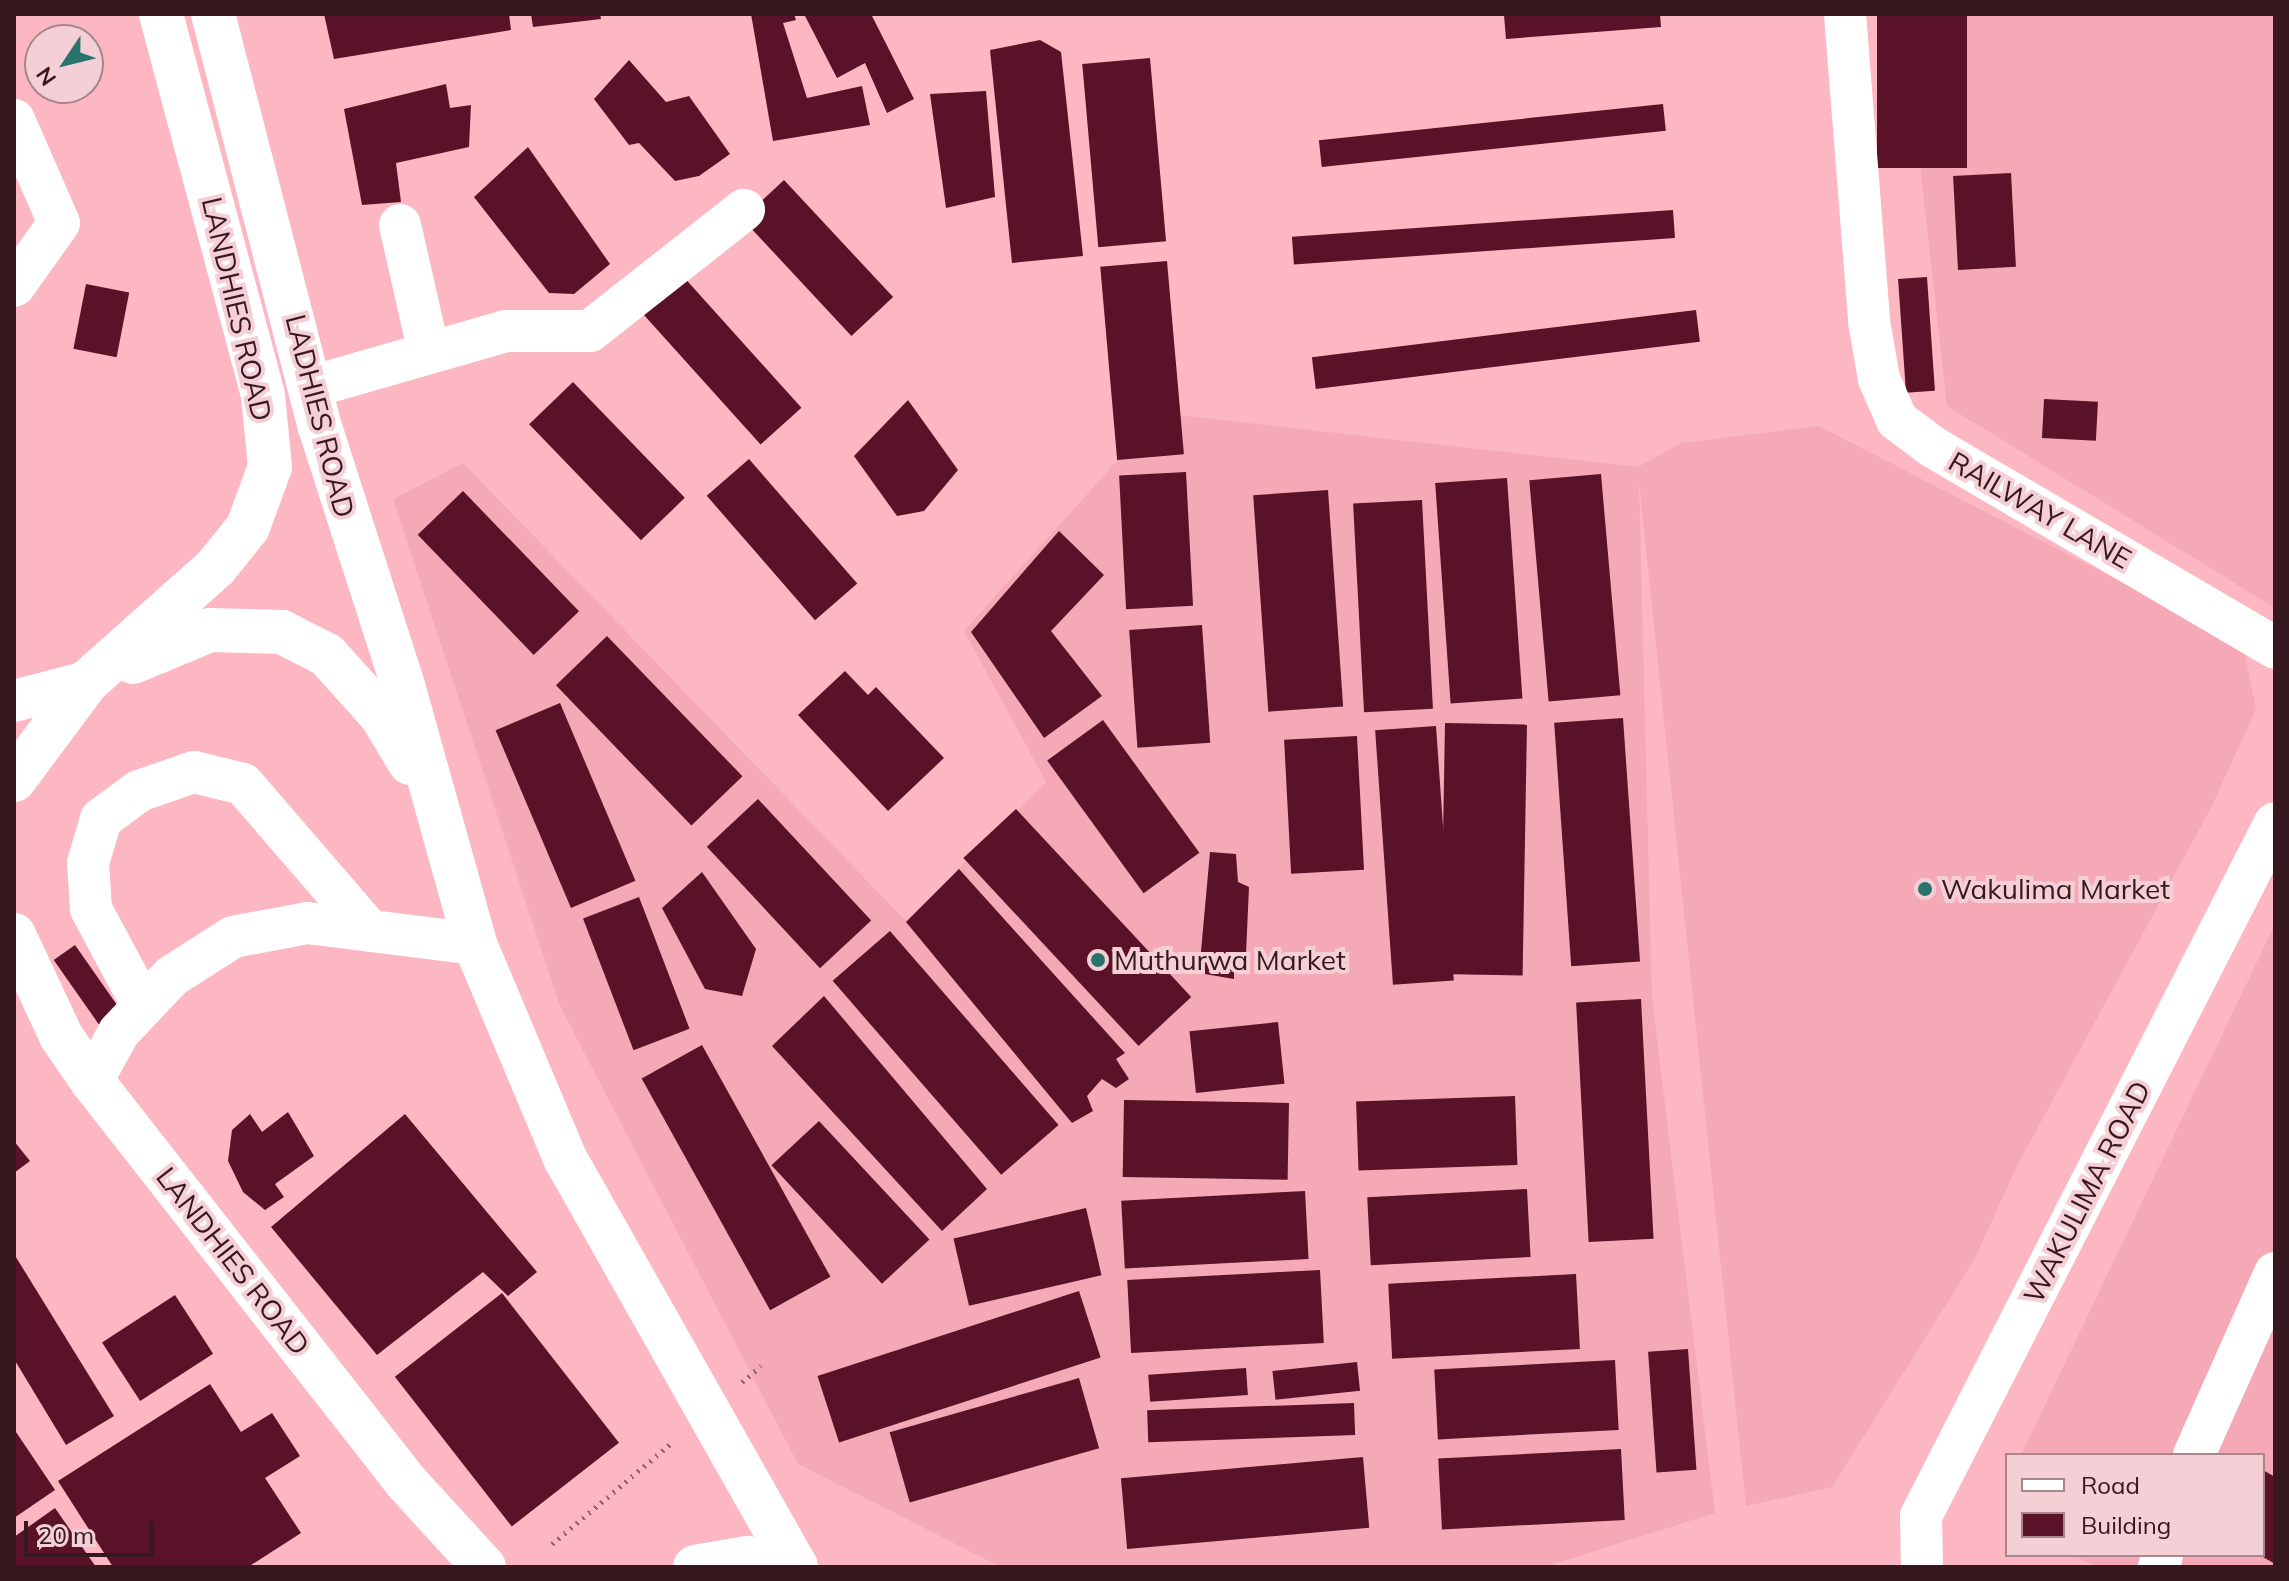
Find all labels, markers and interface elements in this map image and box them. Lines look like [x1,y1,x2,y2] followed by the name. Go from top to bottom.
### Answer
[24,24,104,104] north arrow
[30,62,62,91] text: N
[195,194,279,424] street label: LANDHIES ROAD
[279,311,361,521] street label: LADHIES ROAD
[1943,444,2137,576] street label: RAILWAY LANE
[1941,872,2170,906] place label: Wakulima Market
[1916,880,1934,898] marker: Wakulima Market
[1114,943,1346,977] place label: Muthurwa Market
[1089,951,1107,969] marker: Muthurwa Market
[2017,1075,2157,1309] street label: WAKULIMA ROAD
[149,1161,317,1361] street label: LANDHIES ROAD
[2005,1453,2265,1557] legend
[2081,1470,2140,1500] text: Road
[28,1505,158,1555] scale bar
[2081,1510,2171,1540] text: Building
[38,1520,94,1550] text: 20 m

